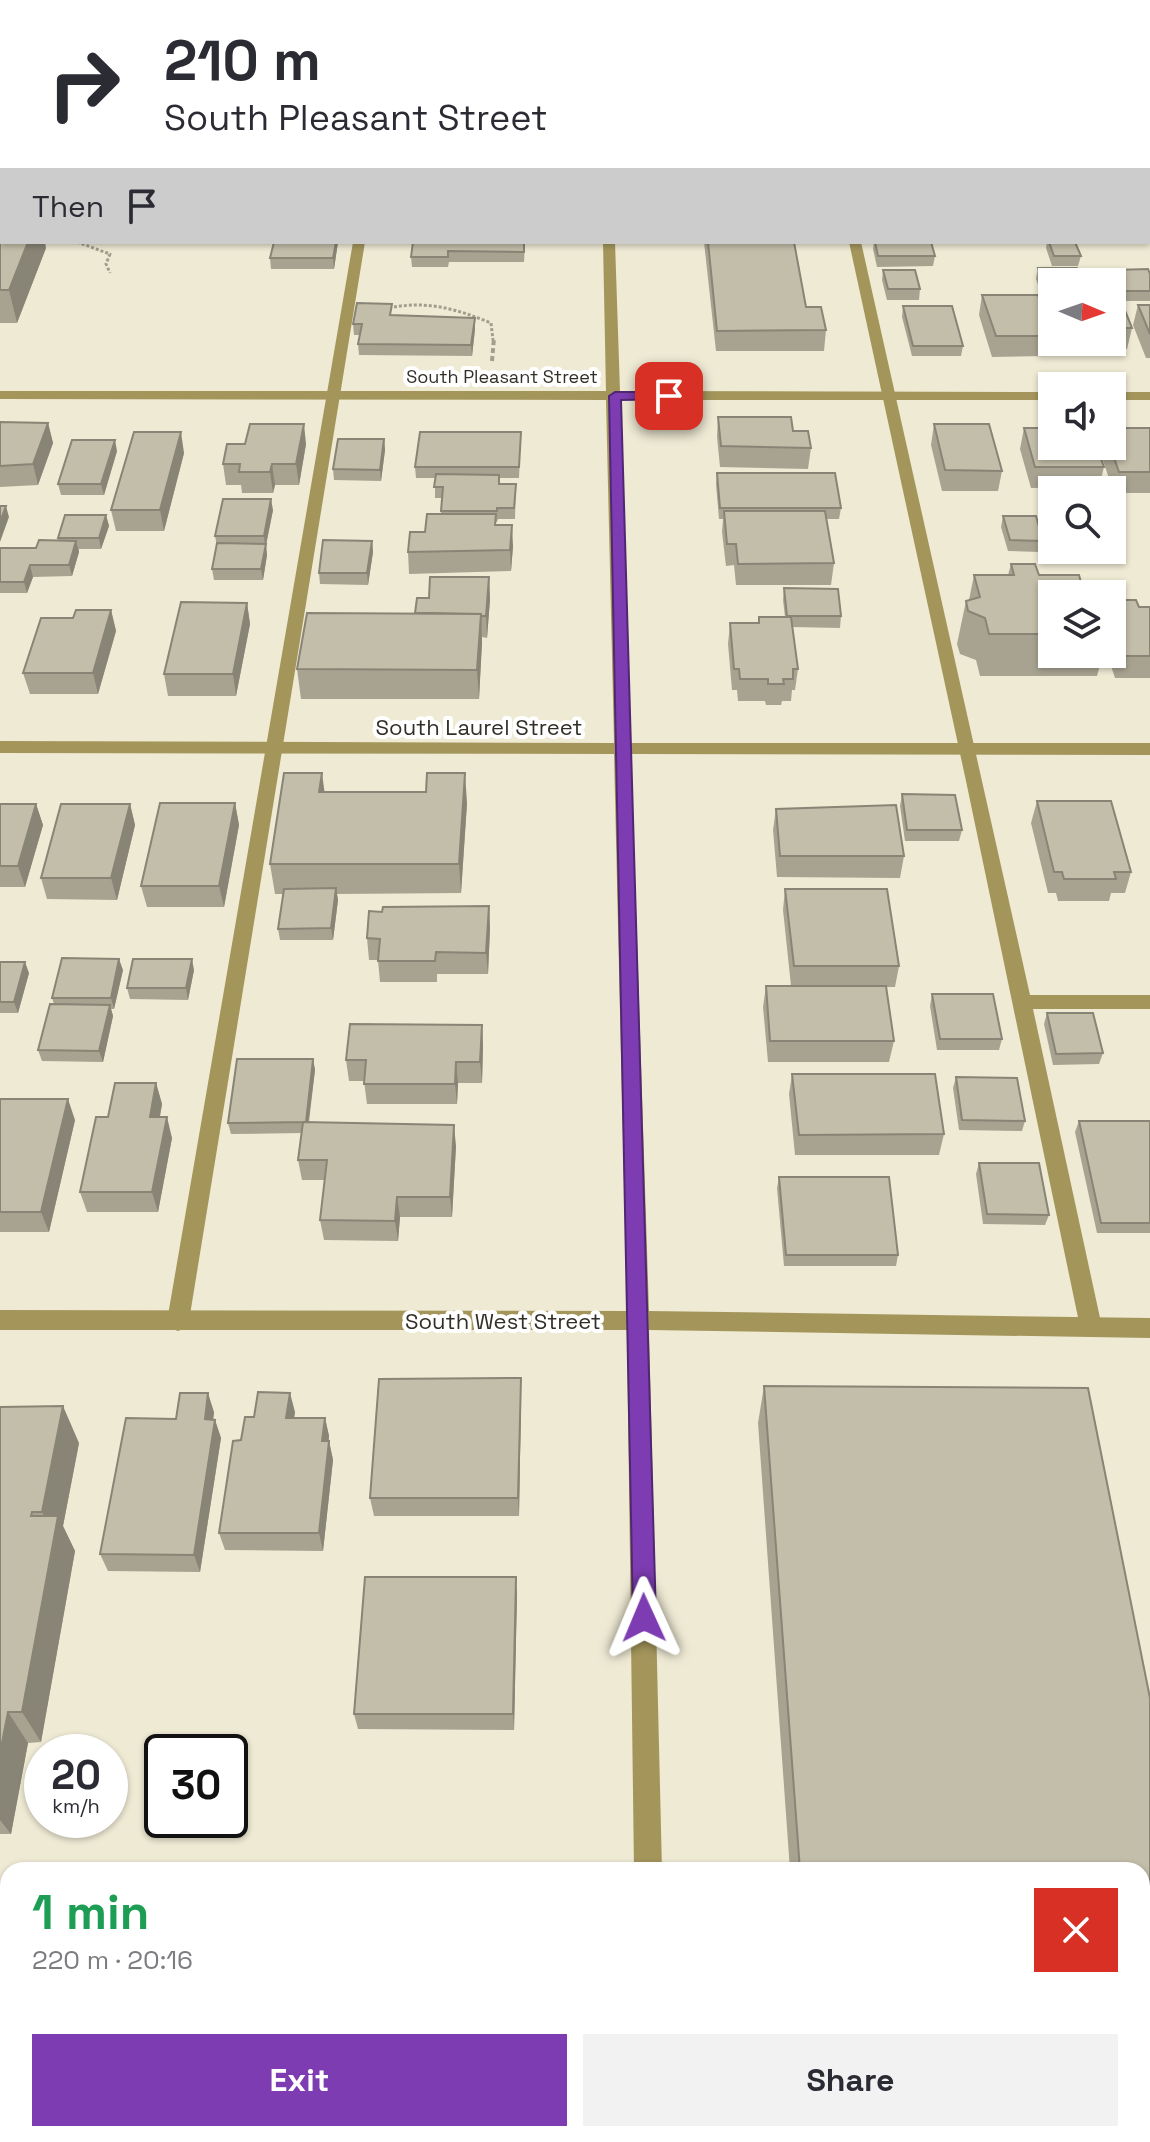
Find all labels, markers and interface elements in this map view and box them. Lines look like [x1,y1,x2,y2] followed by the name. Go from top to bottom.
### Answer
[164,25,321,96] text: 210 m
[32,32,136,136] icon: right
[164,95,547,141] text: South Pleasant Street
[120,184,164,228] icon: arrive
[32,187,104,226] text: Then
[1038,268,1126,356] north arrow
[1038,268,1126,668] map controls
[635,362,703,430] pin
[406,365,598,388] street label: South Pleasant Street
[1038,372,1126,460] button: sound
[647,374,691,418] icon: arrive
[1038,476,1126,564] button: search
[1038,580,1126,668] button: layers
[376,713,582,741] street label: South Laurel Street
[405,1307,601,1335] street label: South West Street
[602,1576,686,1660] position arrow
[144,1734,248,1838] speed limit sign: 30
[51,1750,101,1801] text: 20
[52,1793,100,1819] text: km/h
[32,1882,149,1943] text: 1 min
[1034,1888,1118,1972] button: close
[32,1943,193,1977] text: 220 m · 20:16
[32,2034,567,2126] button: Exit
[583,2034,1118,2126] button: Share

